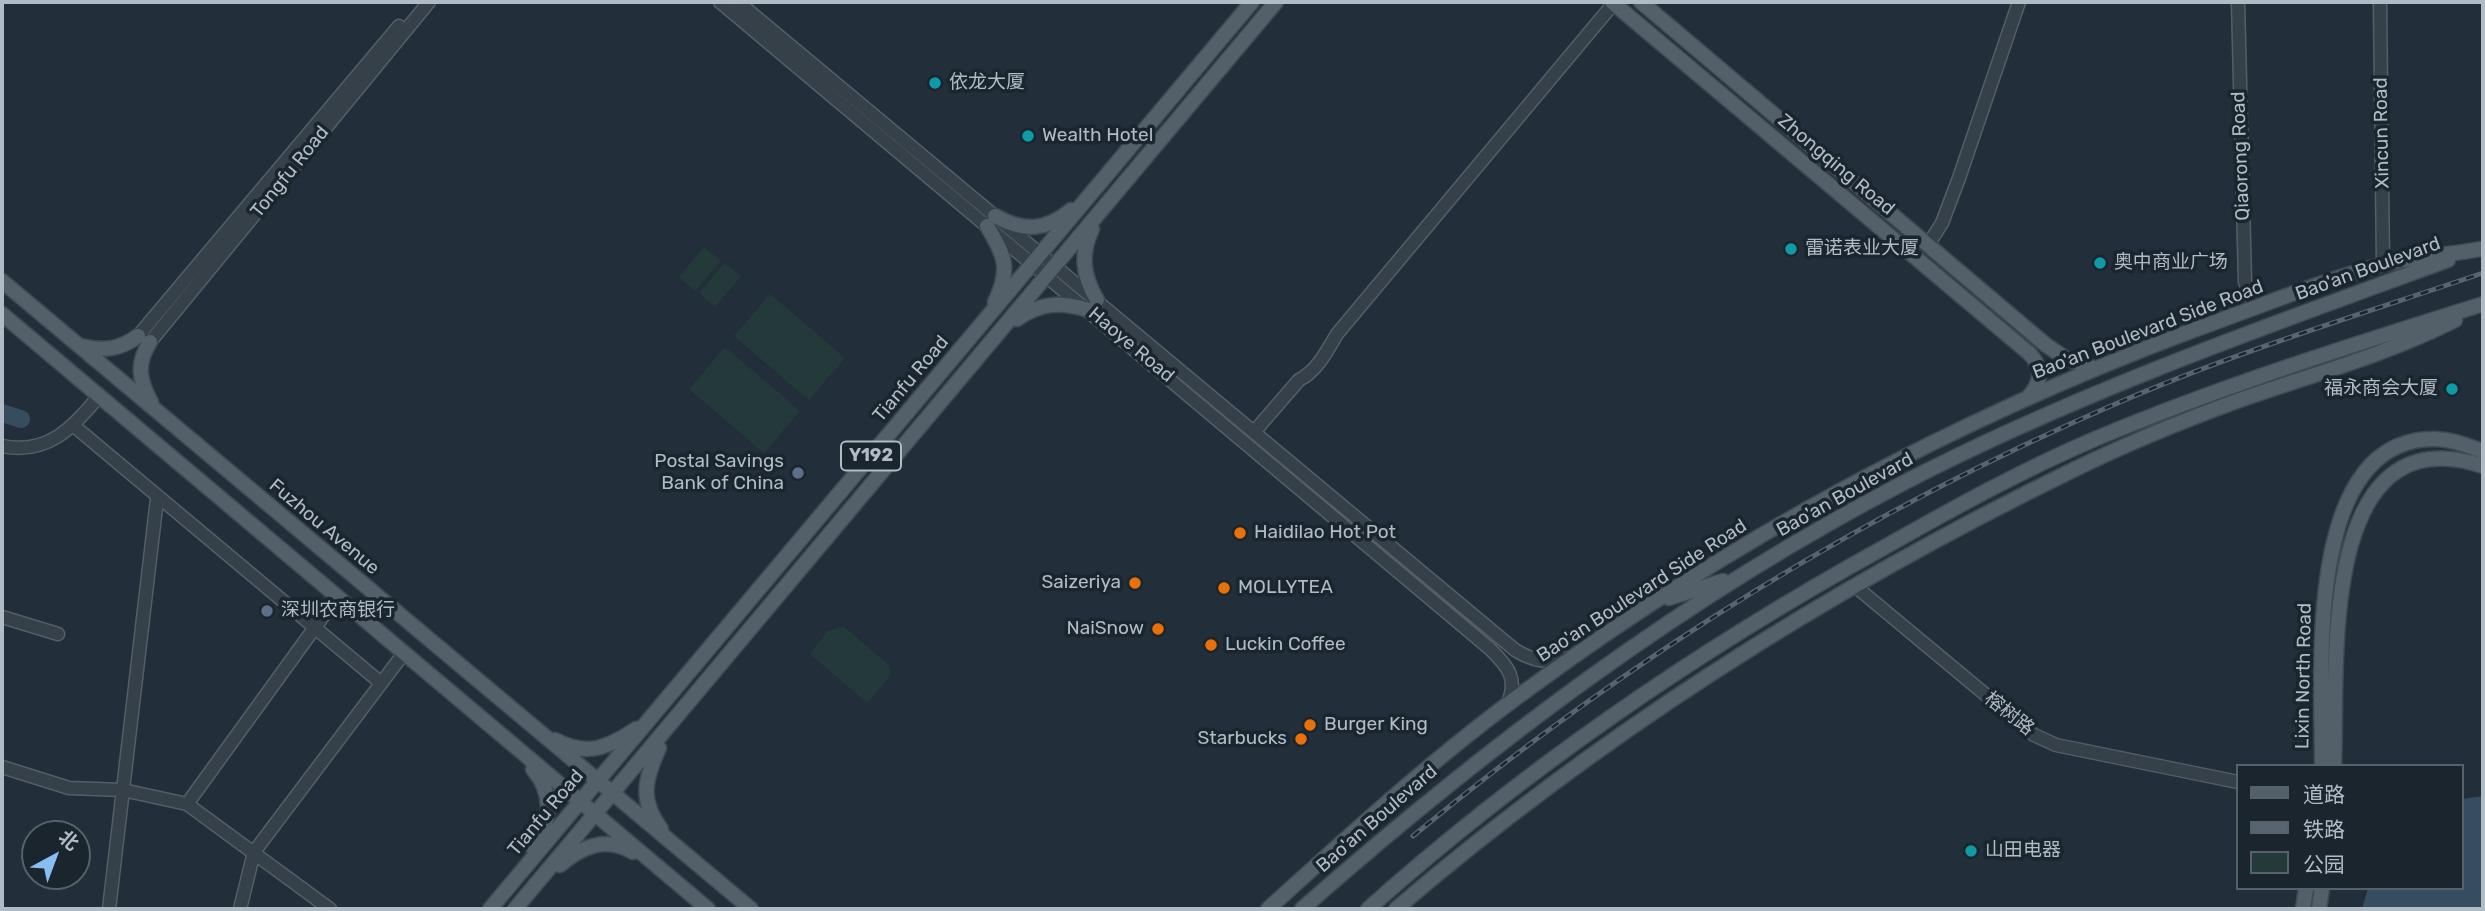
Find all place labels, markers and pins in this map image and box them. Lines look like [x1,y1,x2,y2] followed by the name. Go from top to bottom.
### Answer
[949,72,1025,94] place label: 依龙大厦
[927,75,943,91] marker: 依龙大厦
[1042,125,1153,147] place label: Wealth Hotel
[1020,128,1036,144] marker: Wealth Hotel
[1805,238,1919,260] place label: 雷诺表业大厦
[1783,241,1799,257] marker: 雷诺表业大厦
[2114,252,2228,274] place label: 奥中商业广场
[2092,255,2108,271] marker: 奥中商业广场
[2324,378,2438,400] place label: 福永商会大厦
[2444,381,2460,397] marker: 福永商会大厦
[654,451,784,495] place label: Postal Savings Bank of China
[790,465,806,481] marker: Postal Savings Bank of China
[1254,522,1396,544] place label: Haidilao Hot Pot
[1232,525,1248,541] marker: Haidilao Hot Pot
[1041,572,1121,594] place label: Saizeriya
[1127,575,1143,591] marker: Saizeriya
[1238,577,1333,599] place label: MOLLYTEA
[1216,580,1232,596] marker: MOLLYTEA
[281,600,395,622] place label: 深圳农商银行
[259,603,275,619] marker: 深圳农商银行
[1066,618,1144,640] place label: NaiSnow
[1150,621,1166,637] marker: NaiSnow
[1225,634,1346,656] place label: Luckin Coffee
[1203,637,1219,653] marker: Luckin Coffee
[1324,714,1428,736] place label: Burger King
[1302,717,1318,733] marker: Burger King
[1198,728,1287,750] place label: Starbucks
[1293,731,1309,747] marker: Starbucks
[1985,840,2061,862] place label: 山田电器
[1963,843,1979,859] marker: 山田电器

